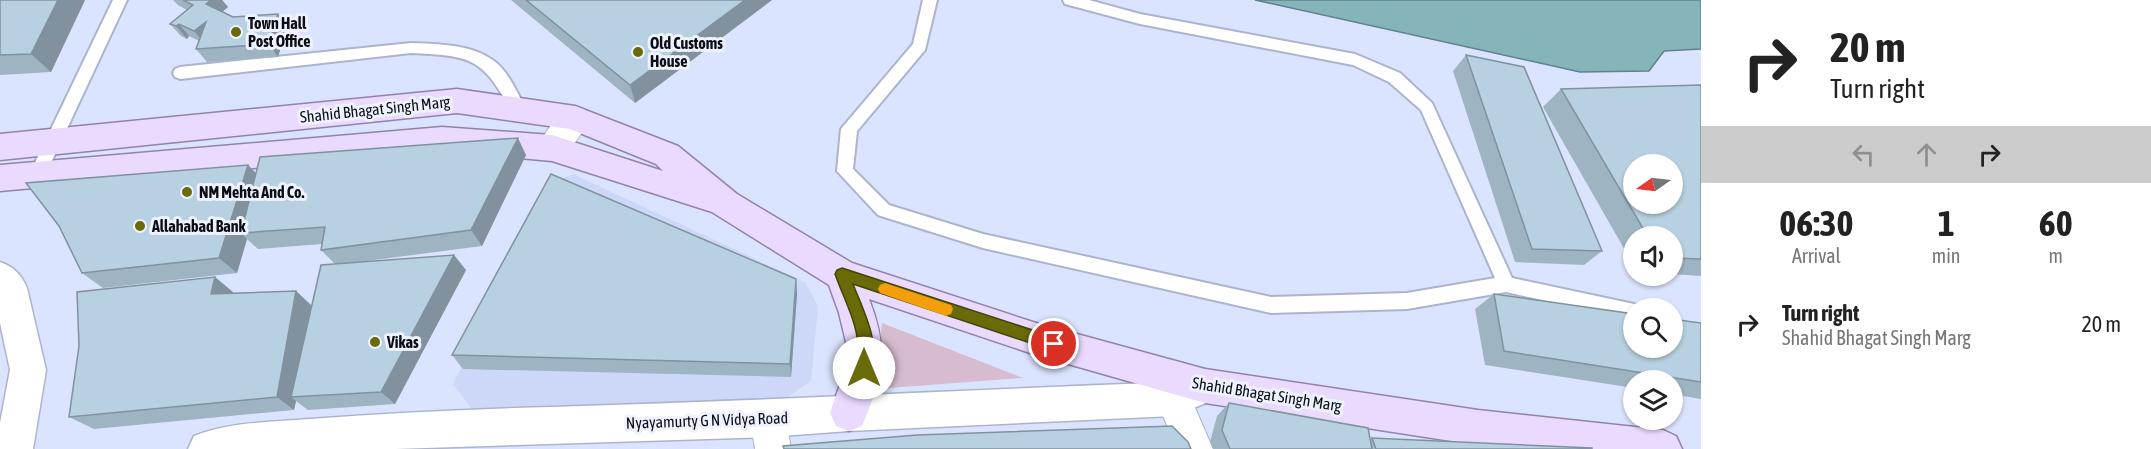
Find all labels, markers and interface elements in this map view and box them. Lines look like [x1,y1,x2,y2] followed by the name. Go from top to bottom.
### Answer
[248,14,311,50] place label: Town Hall Post Office
[1830,23,1905,71] text: 20 m
[1731,24,1809,102] icon: right
[229,25,243,39] marker: Town Hall Post Office
[650,34,723,70] place label: Old Customs House
[631,45,645,59] marker: Old Customs House
[1830,73,1925,104] text: Turn right
[299,92,451,127] street label: Shahid Bhagat Singh Marg
[1847,138,1880,171] icon: left
[1910,138,1943,171] icon: ahead
[1973,138,2006,171] icon: right
[1623,154,1683,214] north arrow
[1623,154,1683,430] map controls
[199,183,304,201] place label: NM Mehta And Co.
[180,185,194,199] marker: NM Mehta And Co.
[1779,202,1853,244] text: 06:30
[1938,202,1955,244] text: 1
[2039,202,2073,244] text: 60
[151,217,247,235] place label: Allahabad Bank
[133,219,147,233] marker: Allahabad Bank
[1623,226,1683,286] button: sound
[1792,244,1841,267] text: Arrival
[1932,244,1960,267] text: min
[2049,244,2063,267] text: m
[1623,298,1683,358] button: search
[1782,300,1859,326] text: Turn right
[1731,308,1764,341] icon: right
[2081,311,2121,337] text: 20 m
[1028,318,1079,369] pin
[1782,326,1971,349] text: Shahid Bhagat Singh Marg
[1037,327,1070,360] icon: arrive
[386,333,419,351] place label: Vikas
[368,335,382,349] marker: Vikas
[832,336,896,400] position arrow
[1623,370,1683,430] button: layers
[1191,373,1343,416] street label: Shahid Bhagat Singh Marg
[626,408,789,433] street label: Nyayamurty G N Vidya Road

